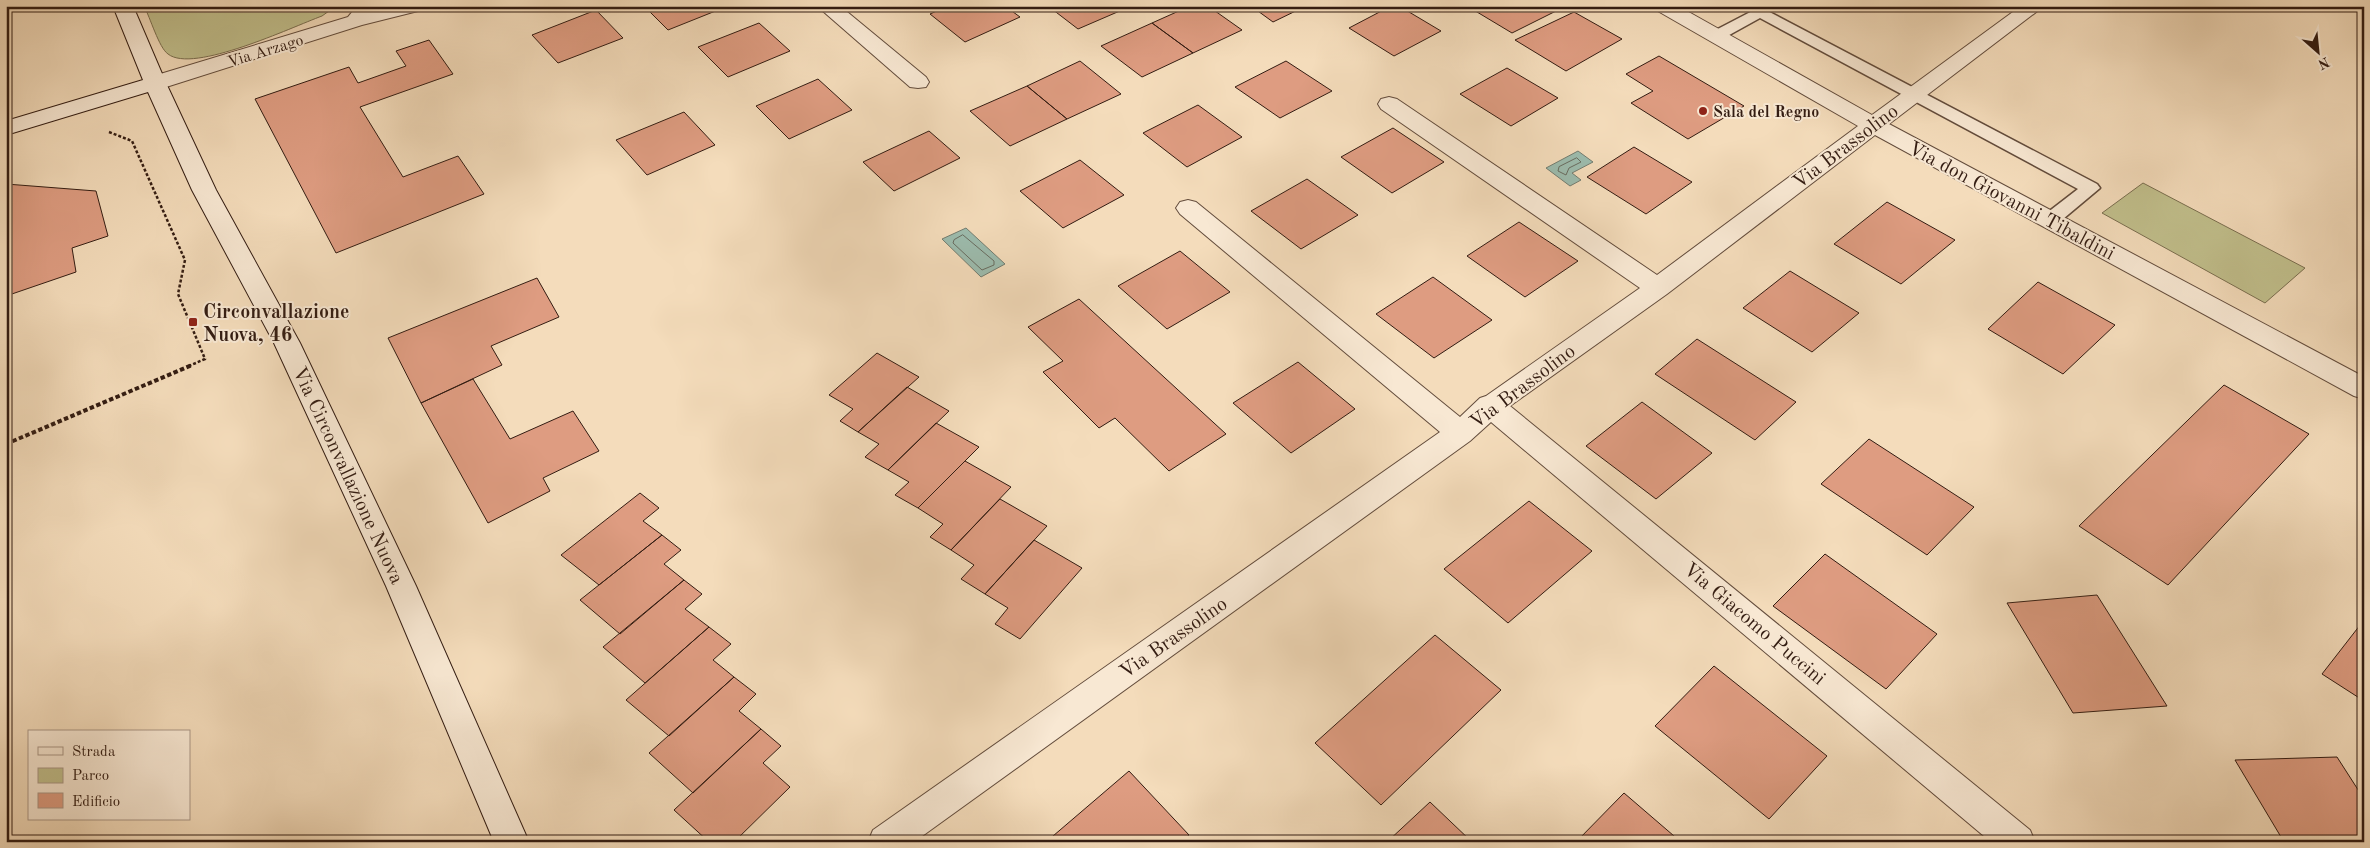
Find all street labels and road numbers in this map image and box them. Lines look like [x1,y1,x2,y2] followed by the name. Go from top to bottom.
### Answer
[226,33,306,71] street label: Via Arzago
[1790,102,1903,194] street label: Via Brassolino
[1904,139,2118,265] street label: Via don Giovanni Tibaldini
[1467,342,1580,434] street label: Via Brassolino
[288,364,406,588] street label: Via Circonvallazione Nuova
[1679,560,1829,690] street label: Via Giacomo Puccini
[1117,594,1232,683] street label: Via Brassolino

